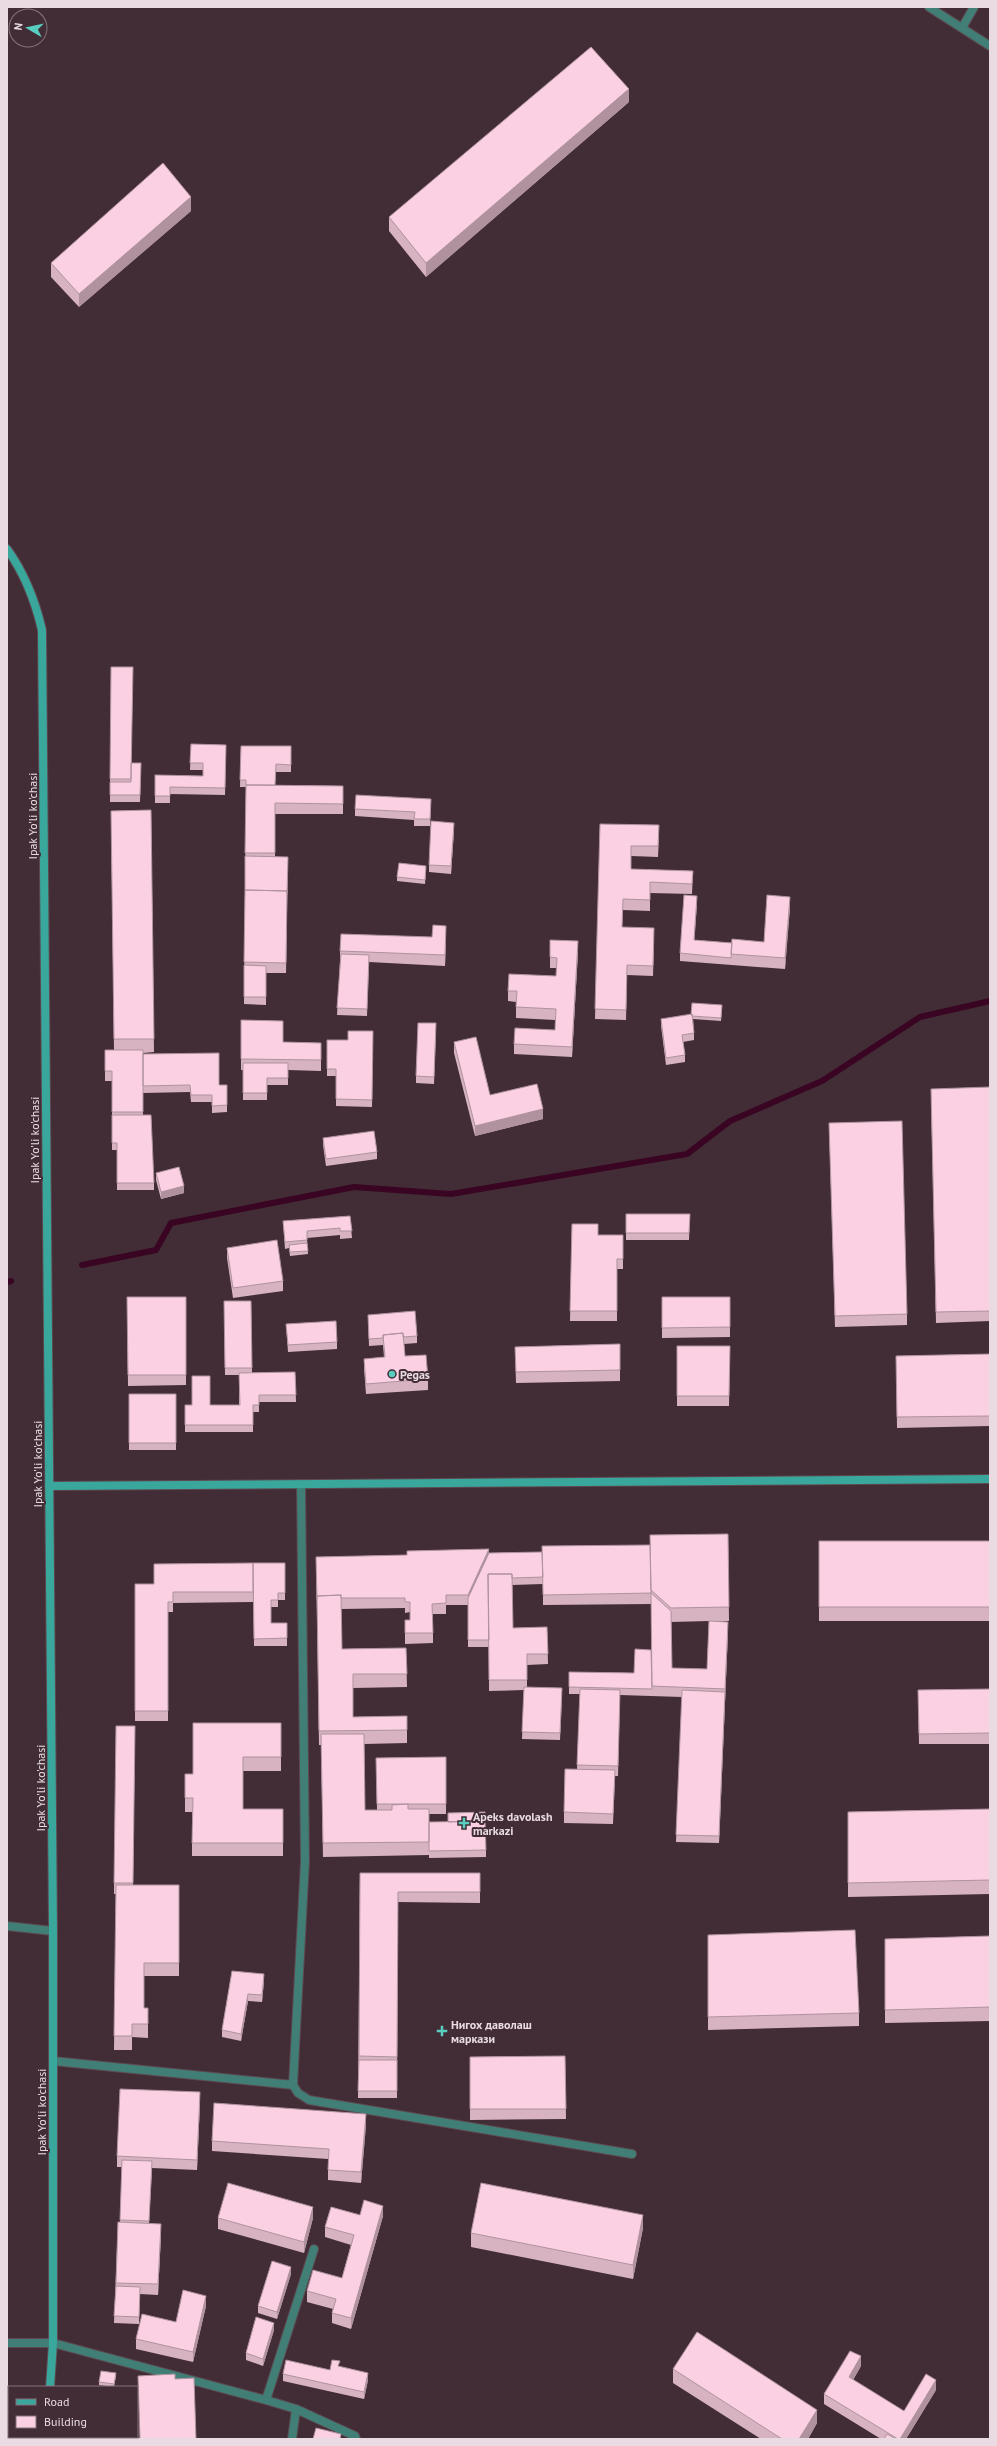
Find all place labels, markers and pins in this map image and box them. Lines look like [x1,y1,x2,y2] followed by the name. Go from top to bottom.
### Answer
[400,1367,430,1382] place label: Pegas
[387,1369,397,1379] marker: Pegas
[473,1809,552,1838] place label: Apeks davolash markazi
[458,1817,470,1829] marker: Apeks davolash markazi
[451,2017,532,2046] place label: Нигох даволаш маркази
[436,2025,448,2037] marker: Нигох даволаш маркази

